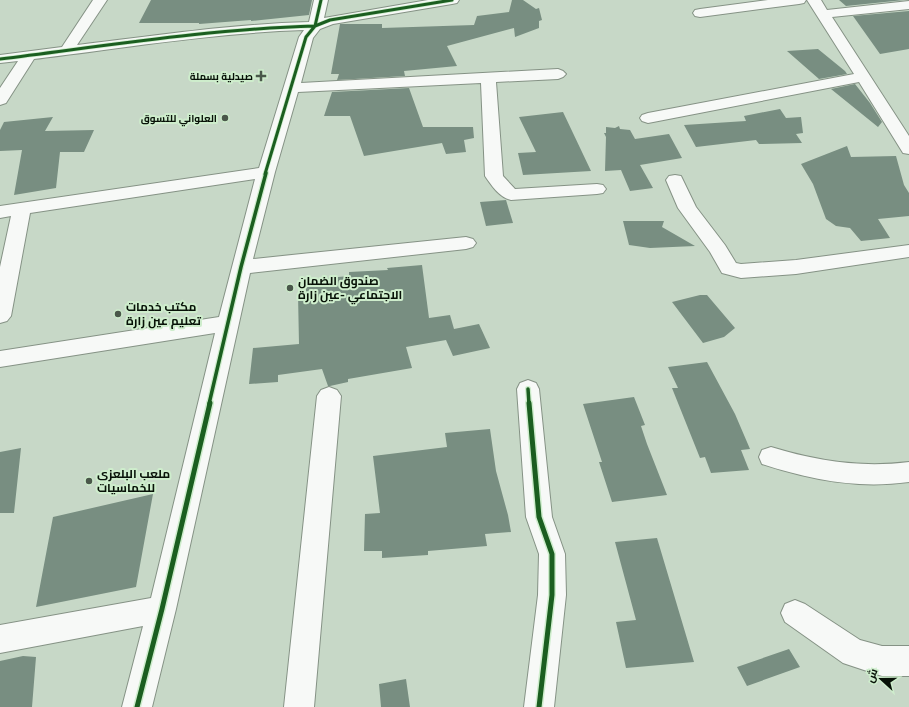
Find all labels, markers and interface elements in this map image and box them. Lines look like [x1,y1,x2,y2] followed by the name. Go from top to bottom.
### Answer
[190,70,253,83] place label: صيدلية بسملة
[256,71,266,81] marker: صيدلية بسملة
[141,112,217,127] place label: العلواني للتسوق
[220,113,230,123] marker: العلواني للتسوق
[298,274,402,305] place label: صندوق الضمان الاجتماعي -عين زارة
[285,283,295,293] marker: صندوق الضمان الاجتماعي -عين زارة
[126,300,202,329] place label: مكتب خدمات تعليم عين زارة
[113,309,123,319] marker: مكتب خدمات تعليم عين زارة
[97,467,170,495] place label: ملعب البلعزي للخماسيات
[84,476,94,486] marker: ملعب البلعزي للخماسيات
[861,659,901,699] north arrow
[864,667,881,685] text: ش

